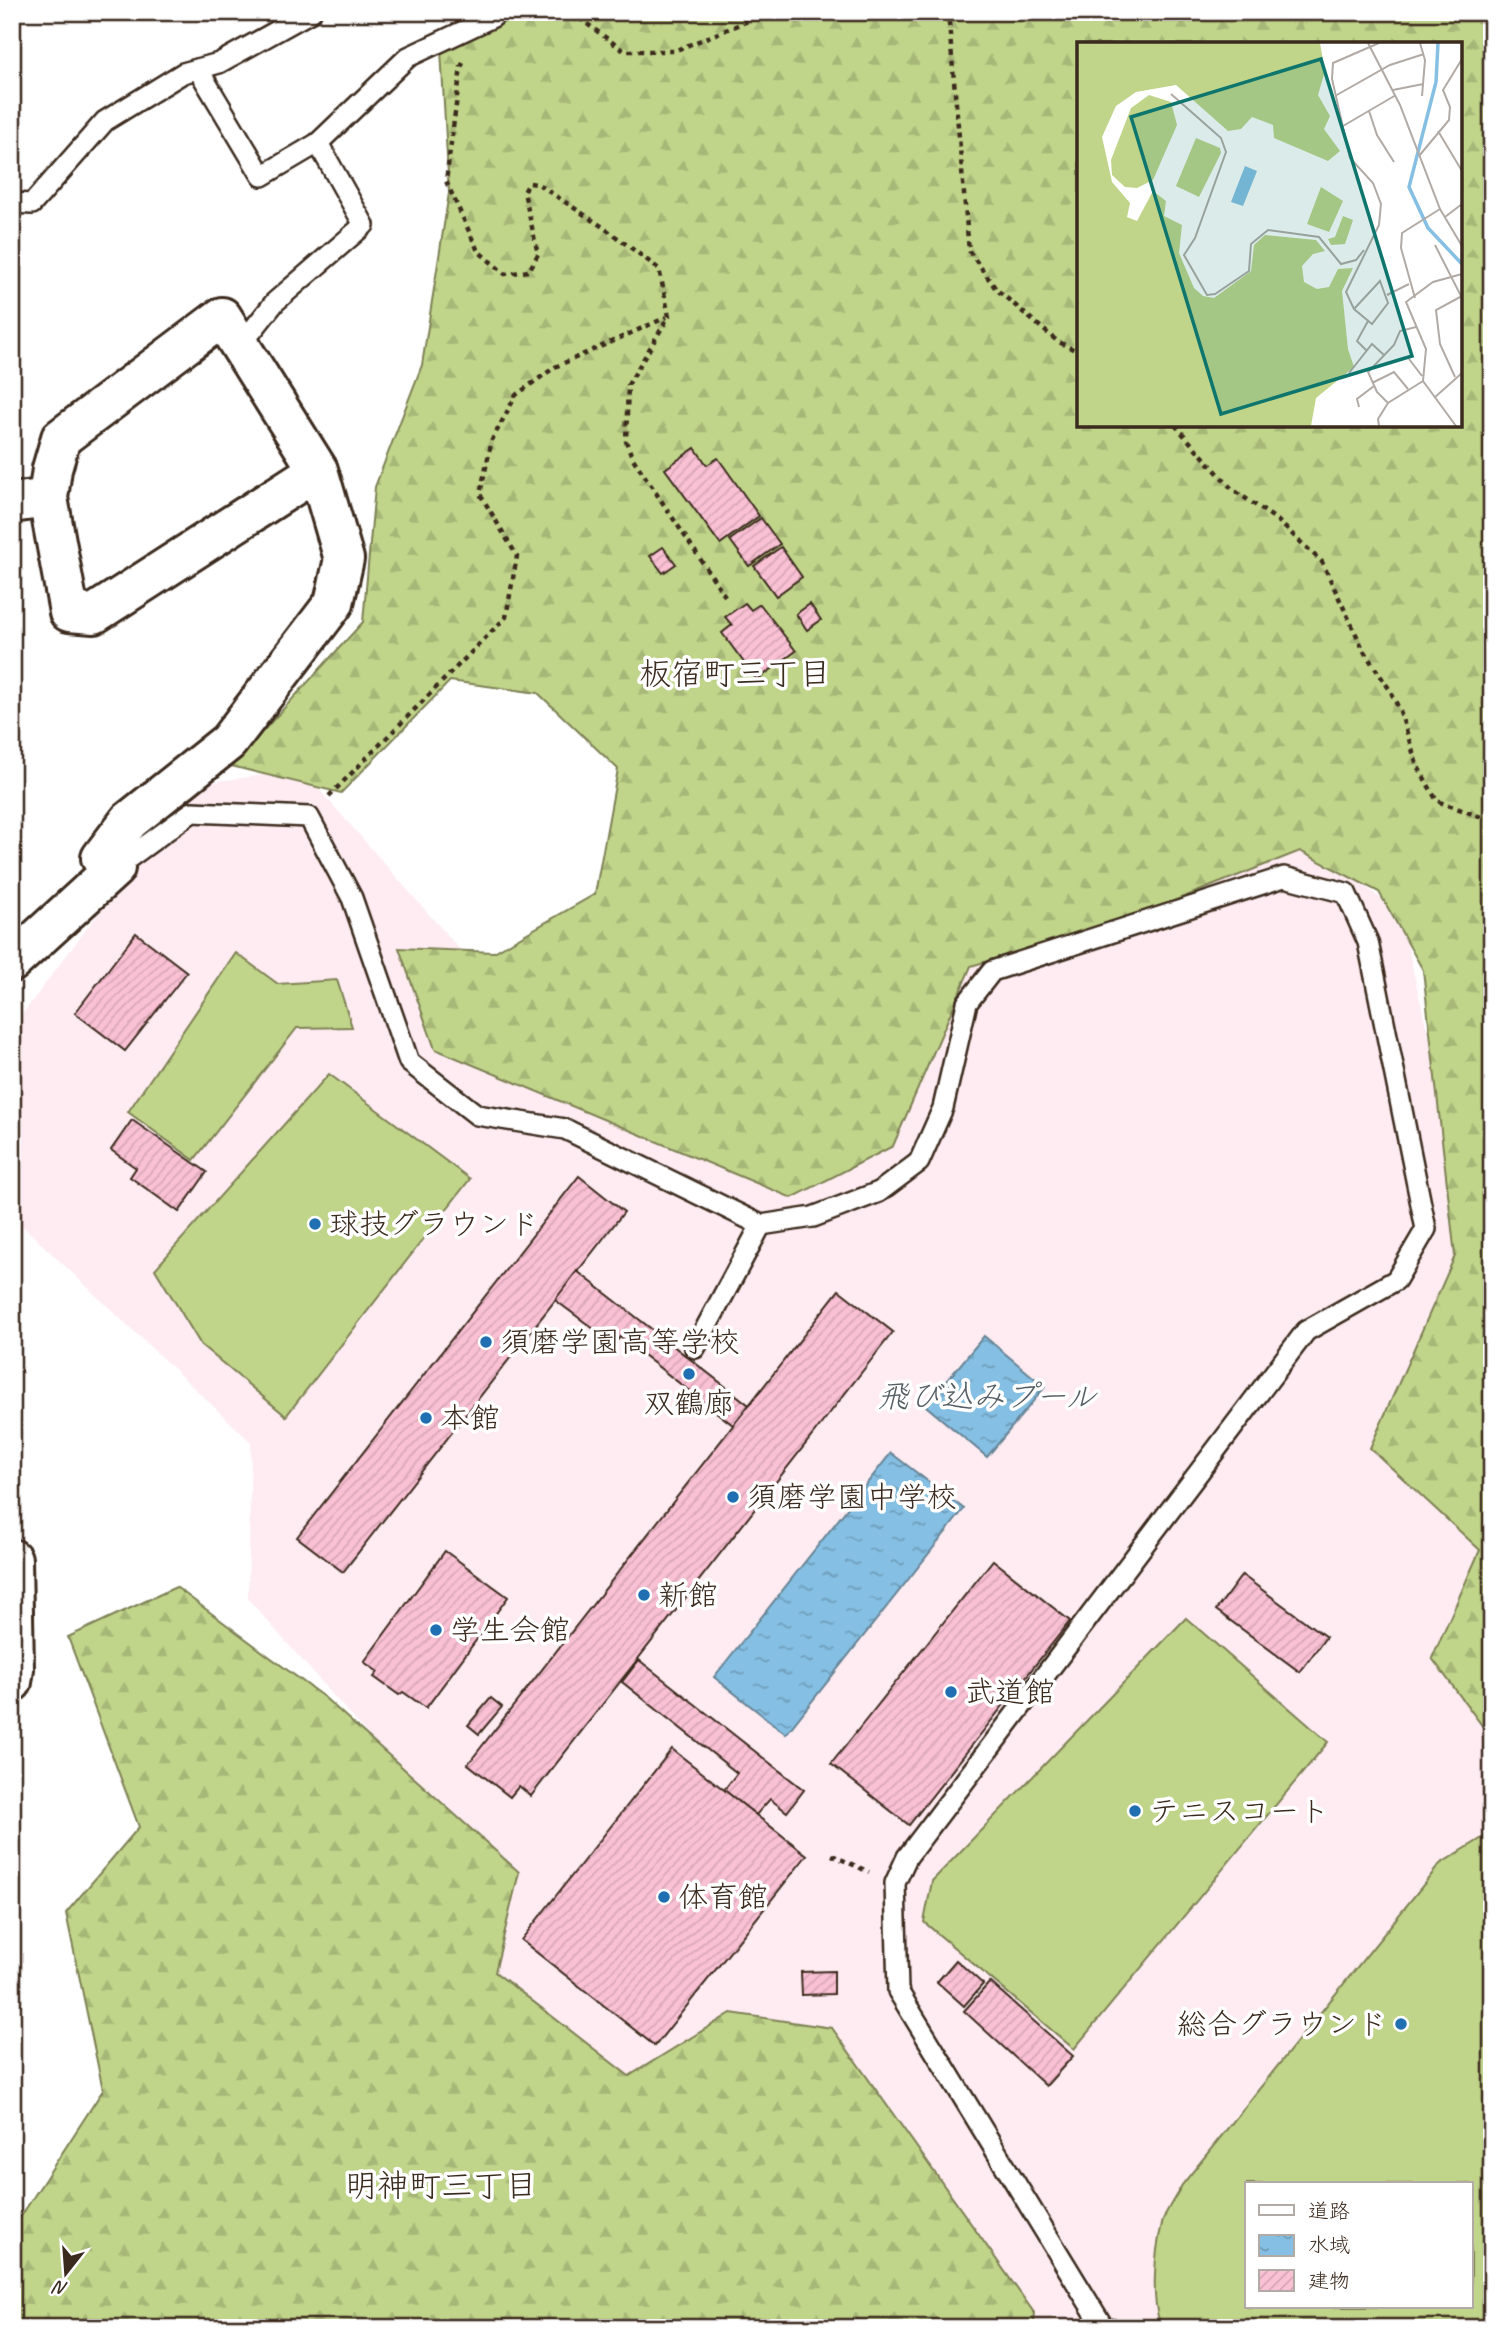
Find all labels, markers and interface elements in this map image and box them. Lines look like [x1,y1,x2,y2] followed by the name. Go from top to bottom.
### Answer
[1077,42,1462,427] inset map
[639,653,831,694] district label: 板宿町三丁目
[329,1205,539,1243] place label: 球技グラウンド
[307,1216,323,1232] marker: 球技グラウンド
[500,1323,740,1361] place label: 須磨学園高等学校
[478,1334,494,1350] marker: 須磨学園高等学校
[681,1366,697,1382] marker: 双鶴廊
[877,1376,1098,1417] water label: 飛び込みプール
[644,1384,734,1422] place label: 双鶴廊
[440,1399,500,1437] place label: 本館
[418,1410,434,1426] marker: 本館
[747,1478,957,1516] place label: 須磨学園中学校
[725,1489,741,1505] marker: 須磨学園中学校
[658,1576,718,1614] place label: 新館
[636,1587,652,1603] marker: 新館
[450,1611,570,1649] place label: 学生会館
[428,1622,444,1638] marker: 学生会館
[965,1673,1055,1711] place label: 武道館
[943,1684,959,1700] marker: 武道館
[1149,1792,1330,1830] place label: テニスコート
[1127,1803,1143,1819] marker: テニスコート
[678,1878,768,1916] place label: 体育館
[656,1889,672,1905] marker: 体育館
[1177,2005,1387,2043] place label: 総合グラウンド
[1393,2016,1409,2032] marker: 総合グラウンド
[345,2165,537,2206] district label: 明神町三丁目
[1245,2182,1472,2308] legend
[1308,2198,1350,2224] text: 道路
[1308,2232,1350,2258] text: 水域
[32,2238,102,2308] north arrow
[1308,2268,1350,2294] text: 建物
[49,2274,70,2301] text: N

